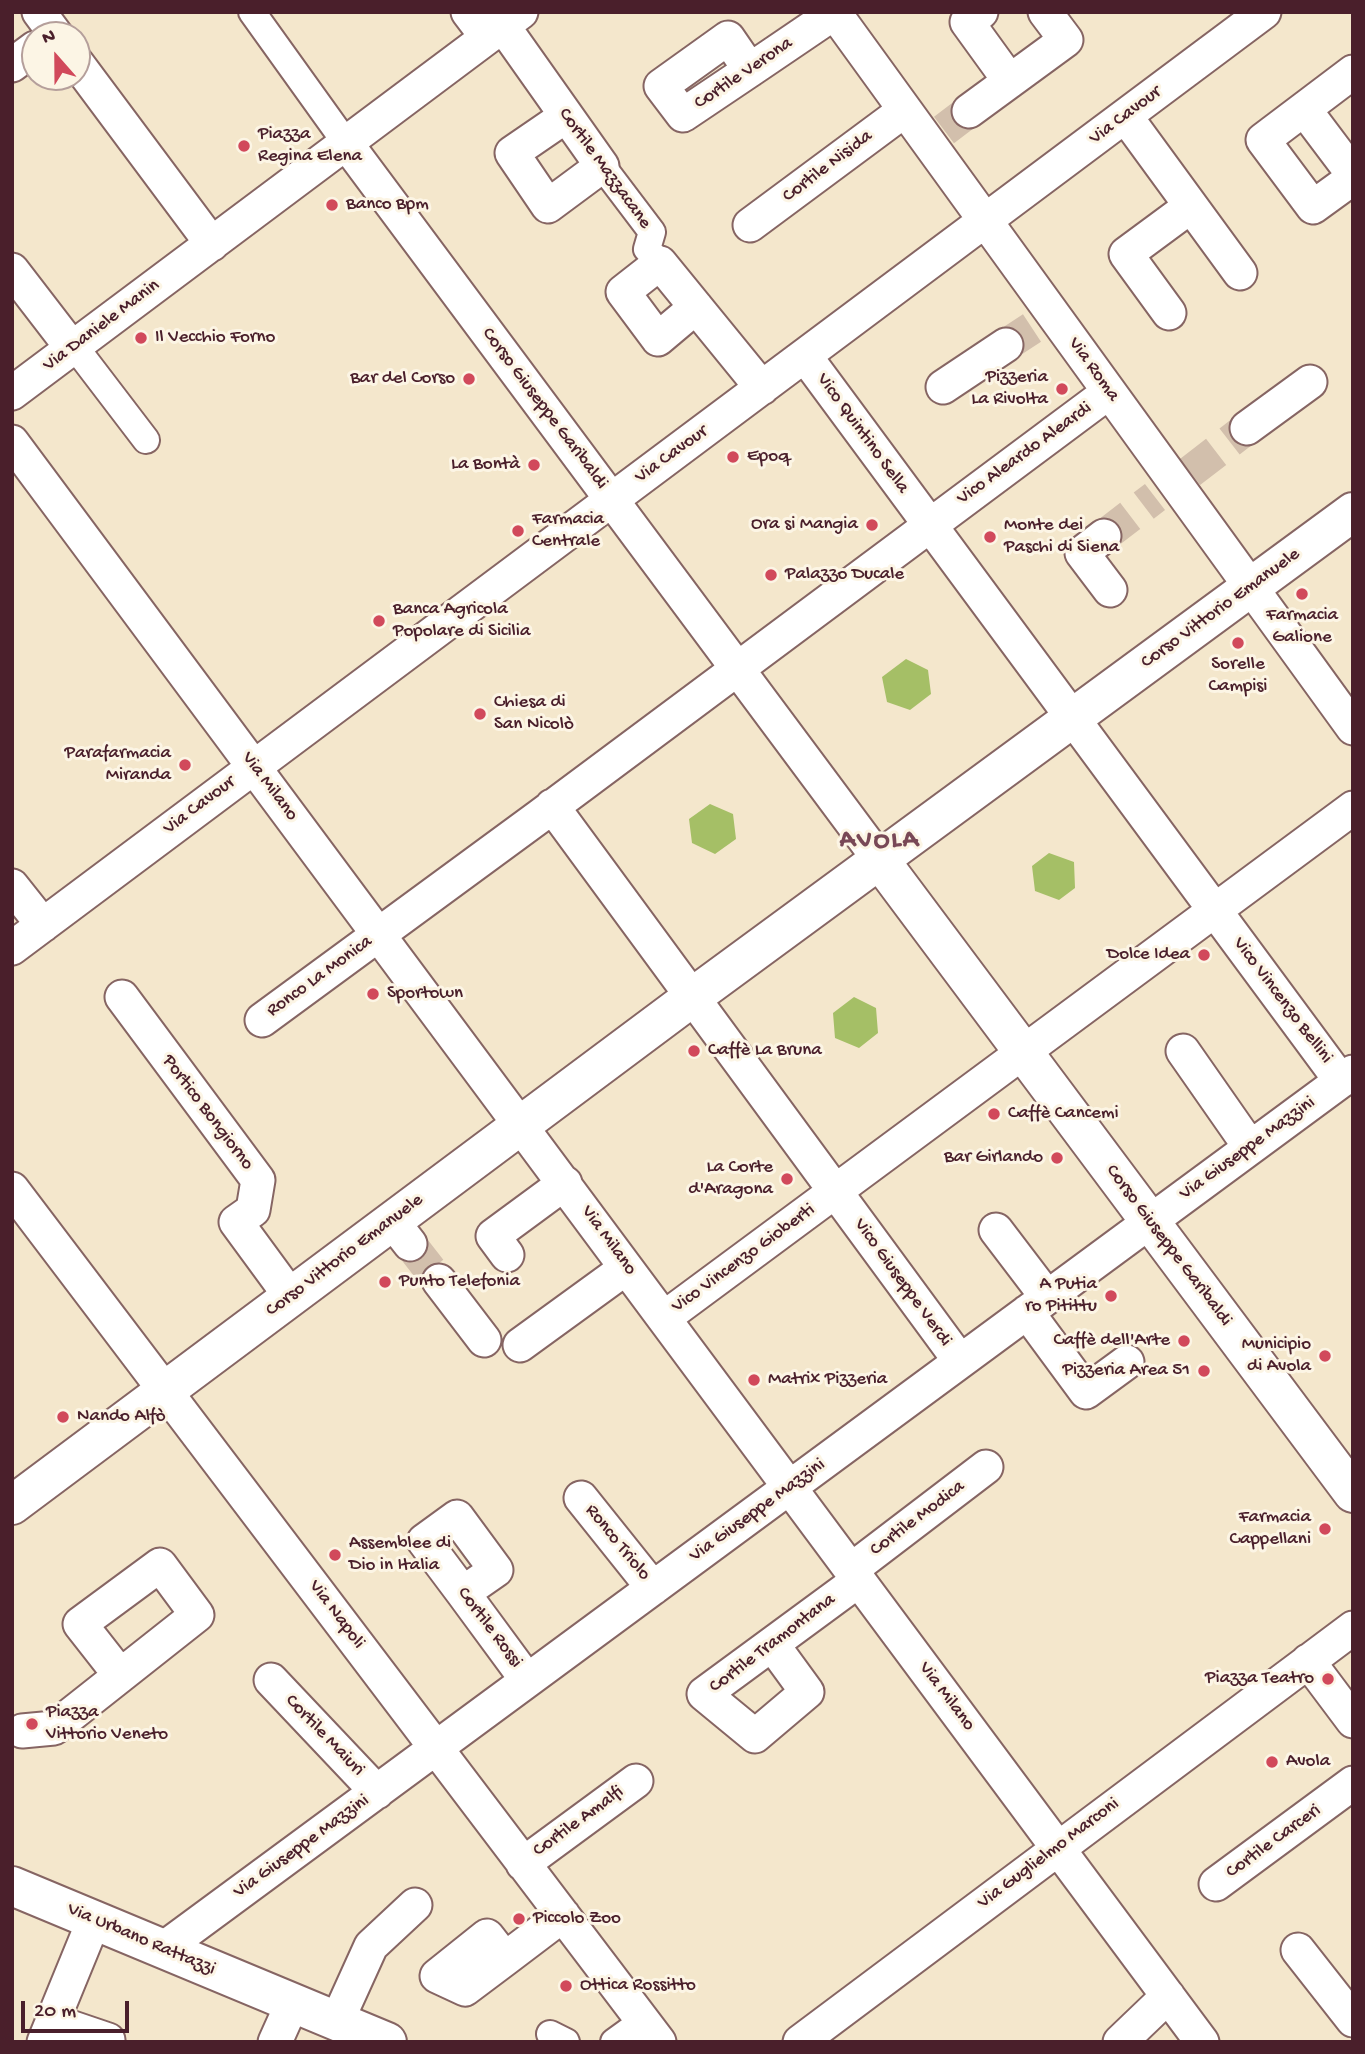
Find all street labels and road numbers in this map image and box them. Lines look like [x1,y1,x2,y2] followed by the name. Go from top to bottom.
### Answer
[690,33,798,115] street label: Cortile Verona
[1085,81,1167,151] street label: Via Cavour
[552,104,656,234] street label: Cortile Mazzacane
[779,126,877,208] street label: Cortile Nisida
[39,275,165,377] street label: Via Daniele Manin
[476,324,612,494] street label: Corso Giuseppe Garibaldi
[1062,334,1124,406] street label: Via Roma
[811,369,913,499] street label: Vico Quintino Sella
[953,397,1097,511] street label: Vico Aleardo Aleardi
[631,421,713,489] street label: Via Cavour
[1137,544,1305,674] street label: Corso Vittorio Emanuele
[236,748,302,826] street label: Via Milano
[159,771,241,841] street label: Via Cavour
[263,931,377,1023] street label: Ronco La Monica
[1227,933,1337,1069] street label: Vico Vincenzo Bellini
[156,1051,258,1175] street label: Portico Bongiorno
[1176,1092,1320,1206] street label: Via Giuseppe Mazzini
[1100,1161,1236,1331] street label: Corso Giuseppe Garibaldi
[262,1189,428,1323] street label: Corso Vittorio Emanuele
[668,1199,820,1319] street label: Vico Vincenzo Gioberti
[575,1202,641,1280] street label: Via Milano
[848,1215,956,1351] street label: Vico Giuseppe Verdi
[686,1454,830,1568] street label: Via Giuseppe Mazzini
[866,1476,970,1562] street label: Cortile Modica
[579,1500,655,1586] street label: Ronco Triolo
[303,1576,369,1654] street label: Via Napoli
[451,1583,527,1673] street label: Cortile Rossi
[705,1589,841,1699] street label: Cortile Tramontana
[913,1658,979,1736] street label: Via Milano
[279,1690,369,1782] street label: Cortile Maiuri
[529,1781,629,1863] street label: Cortile Amalfi
[230,1790,374,1904] street label: Via Giuseppe Mazzini
[974,1793,1124,1915] street label: Via Guglielmo Marconi
[1222,1800,1326,1884] street label: Cortile Carceri
[63,1898,219,1982] street label: Via Urbano Rattazzi

